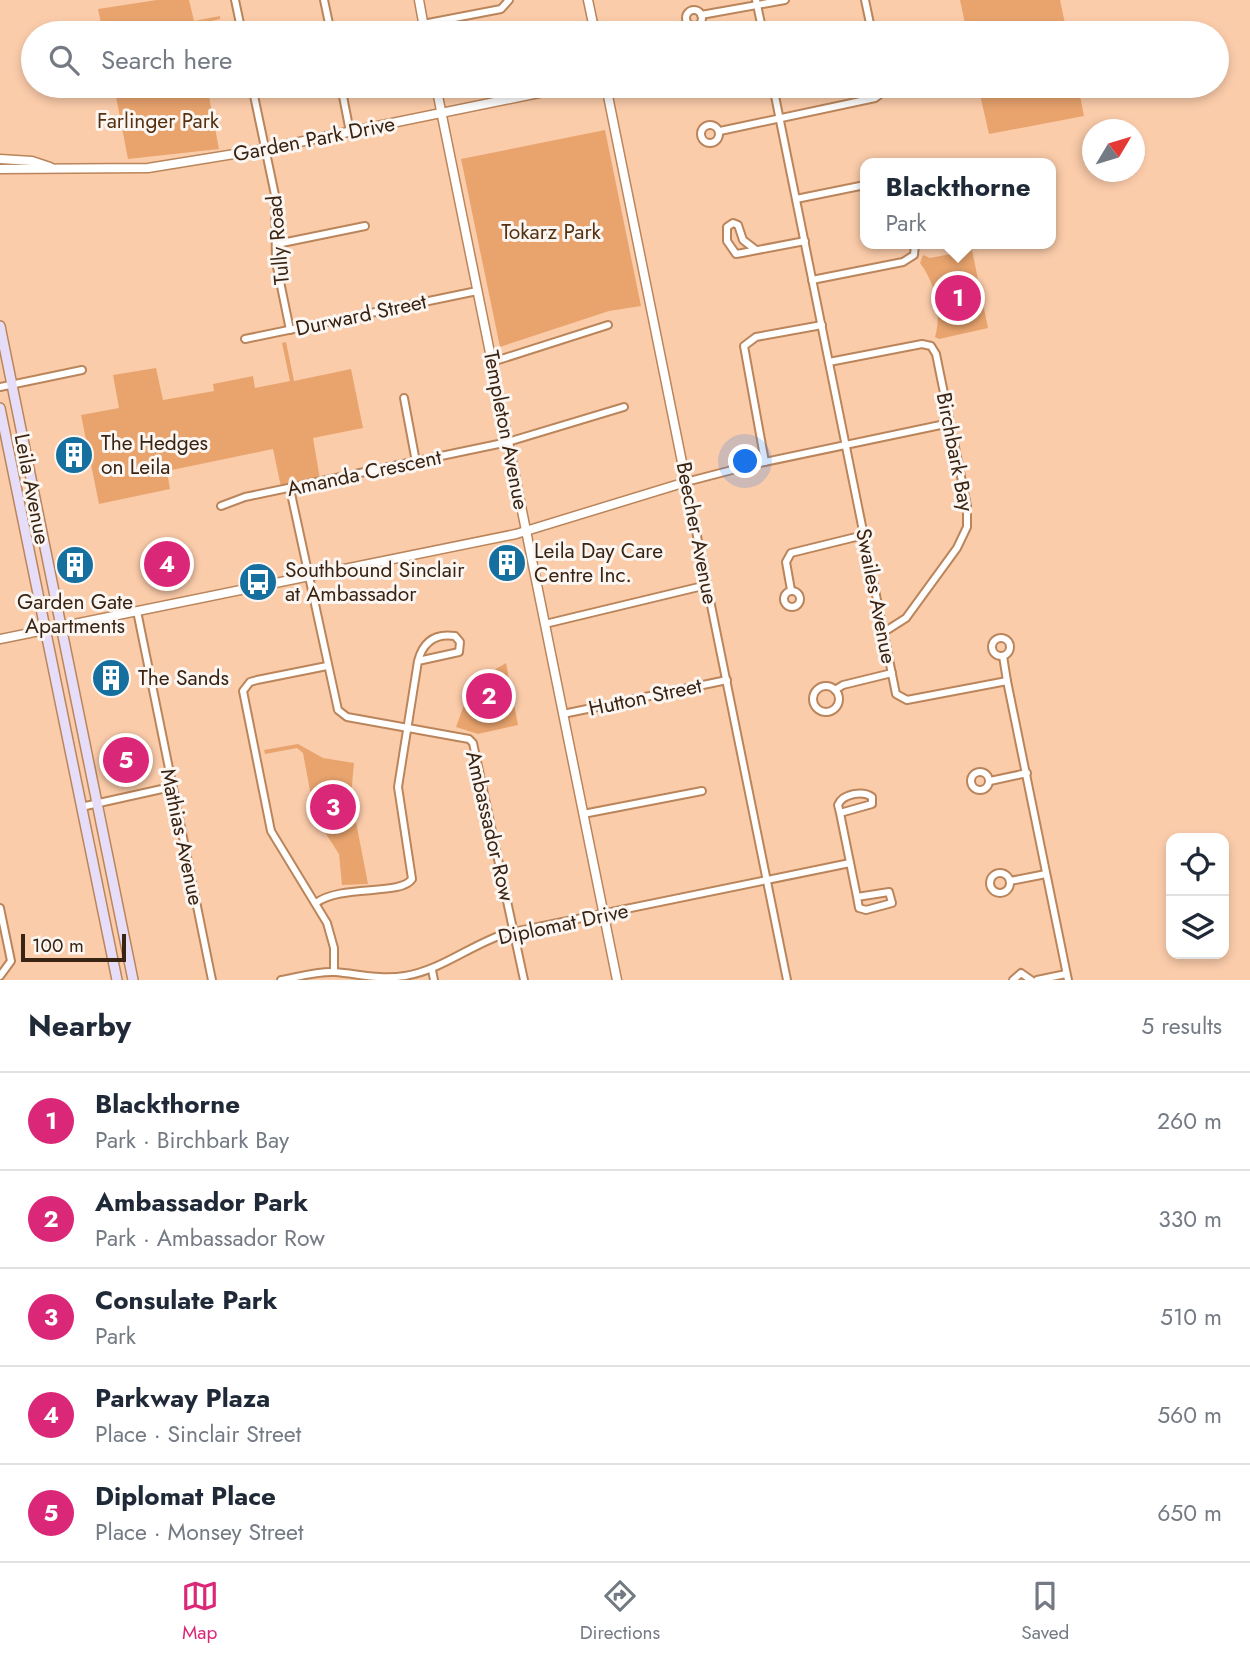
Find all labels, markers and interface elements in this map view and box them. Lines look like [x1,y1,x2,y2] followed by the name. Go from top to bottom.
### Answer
[21,21,1229,98] search box
[45,41,83,79] icon: search
[101,41,233,79] text: Search here
[97,106,220,136] park label: Farlinger Park
[231,109,398,169] street label: Garden Park Drive
[1082,119,1145,182] north arrow
[860,158,1056,249] popup
[885,168,1031,206] text: Blackthorne
[259,194,297,286] street label: Tully Road
[885,206,926,240] text: Park
[501,217,602,247] park label: Tokarz Park
[935,272,981,324] pin: 1
[293,286,429,344] street label: Durward Street
[476,348,536,512] street label: Templeton Avenue
[929,390,981,515] street label: Birchbark Bay
[101,428,208,482] place label: The Hedges on Leila
[7,431,57,547] street label: Leila Avenue
[53,434,95,476] building icon: The Hedges on Leila
[284,442,444,504] street label: Amanda Crescent
[728,444,762,478] your location
[669,459,726,607] street label: Beecher Avenue
[848,526,904,666] street label: Swailes Avenue
[534,536,663,590] place label: Leila Day Care Centre Inc.
[144,538,190,590] pin: 4
[486,542,528,584] building icon: Leila Day Care Centre Inc.
[54,544,96,586] building icon: Garden Gate Apartments
[285,555,465,609] place label: Southbound Sinclair at Ambassador
[237,561,279,603] bus stop icon: Southbound Sinclair at Ambassador
[17,587,133,641] place label: Garden Gate Apartments
[90,657,132,699] building icon: The Sands
[138,663,229,693] place label: The Sands
[466,670,512,722] pin: 2
[586,670,704,724] street label: Hutton Street
[103,734,149,786] pin: 5
[458,748,522,905] street label: Ambassador Row
[153,766,211,908] street label: Mathias Avenue
[310,781,356,833] pin: 3
[1166,833,1229,959] map controls
[1166,833,1229,896] button: locate
[495,896,631,952] street label: Diplomat Drive
[1166,896,1229,959] button: layers
[21,931,126,963] scale bar
[32,932,84,959] text: 100 m
[28,1004,131,1047] text: Nearby
[1141,1009,1222,1043] text: 5 results
[95,1085,240,1123] text: Blackthorne
[45,1104,57,1138] text: 1
[1157,1104,1222,1138] text: 260 m
[95,1123,289,1157] text: Park · Birchbark Bay
[95,1183,308,1221] text: Ambassador Park
[43,1202,59,1236] text: 2
[1158,1202,1222,1236] text: 330 m
[95,1221,325,1255] text: Park · Ambassador Row
[95,1281,277,1319] text: Consulate Park
[44,1300,58,1334] text: 3
[1160,1300,1222,1334] text: 510 m
[95,1319,136,1353] text: Park
[95,1379,270,1417] text: Parkway Plaza
[43,1398,59,1432] text: 4
[1157,1398,1222,1432] text: 560 m
[95,1417,301,1451] text: Place · Sinclair Street
[95,1477,276,1515] text: Diplomat Place
[44,1496,58,1530] text: 5
[1157,1496,1222,1530] text: 650 m
[95,1515,303,1549] text: Place · Monsey Street
[181,1577,219,1646] tab: Map
[580,1577,660,1646] tab: Directions
[1021,1577,1069,1646] tab: Saved

